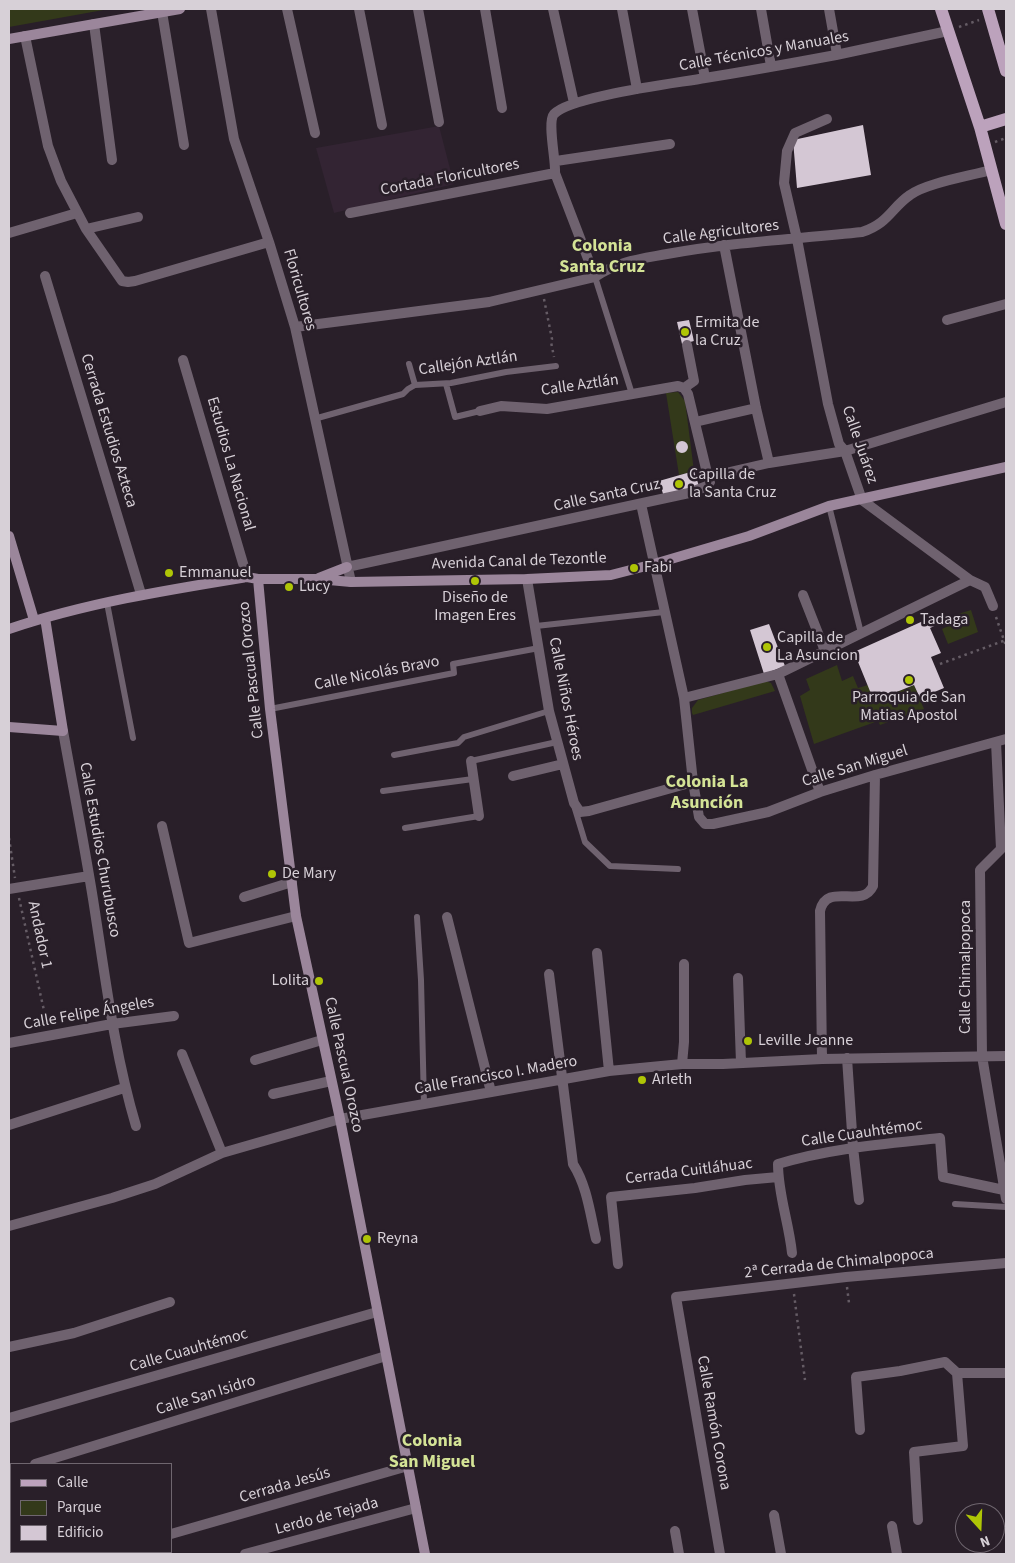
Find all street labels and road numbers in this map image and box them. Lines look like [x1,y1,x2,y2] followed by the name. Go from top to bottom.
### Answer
[678,28,850,76] street label: Calle Técnicos y Manuales
[379,155,521,201] street label: Cortada Floricultores
[662,216,780,250] street label: Calle Agricultores
[278,247,320,333] street label: Floricultores
[417,348,519,380] street label: Callejón Aztlán
[75,352,141,510] street label: Cerrada Estudios Azteca
[540,371,620,401] street label: Calle Aztlán
[202,395,258,533] street label: Estudios La Nacional
[837,404,881,486] street label: Calle Juárez
[552,475,662,517] street label: Calle Santa Cruz
[431,549,607,575] street label: Avenida Canal de Tezontle
[235,600,269,740] street label: Calle Pascual Orozco
[544,636,586,762] street label: Calle Niños Héroes
[313,652,441,696] street label: Calle Nicolás Bravo
[800,742,910,792] street label: Calle San Miguel
[74,761,124,939] street label: Calle Estudios Churubusco
[22,899,56,971] street label: Andador 1
[956,900,976,1034] street label: Calle Chimalpopoca
[22,993,156,1035] street label: Calle Felipe Ángeles
[319,996,367,1134] street label: Calle Pascual Orozco
[413,1052,579,1100] street label: Calle Francisco I. Madero
[800,1116,924,1152] street label: Calle Cuauhtémoc
[624,1155,754,1189] street label: Cerrada Cuitláhuac
[743,1245,935,1283] street label: 2ª Cerrada de Chimalpopoca
[128,1325,250,1377] street label: Calle Cuauhtémoc
[692,1354,734,1492] street label: Calle Ramón Corona
[154,1372,258,1420] street label: Calle San Isidro
[237,1464,333,1508] street label: Cerrada Jesús
[273,1494,381,1540] street label: Lerdo de Tejada

